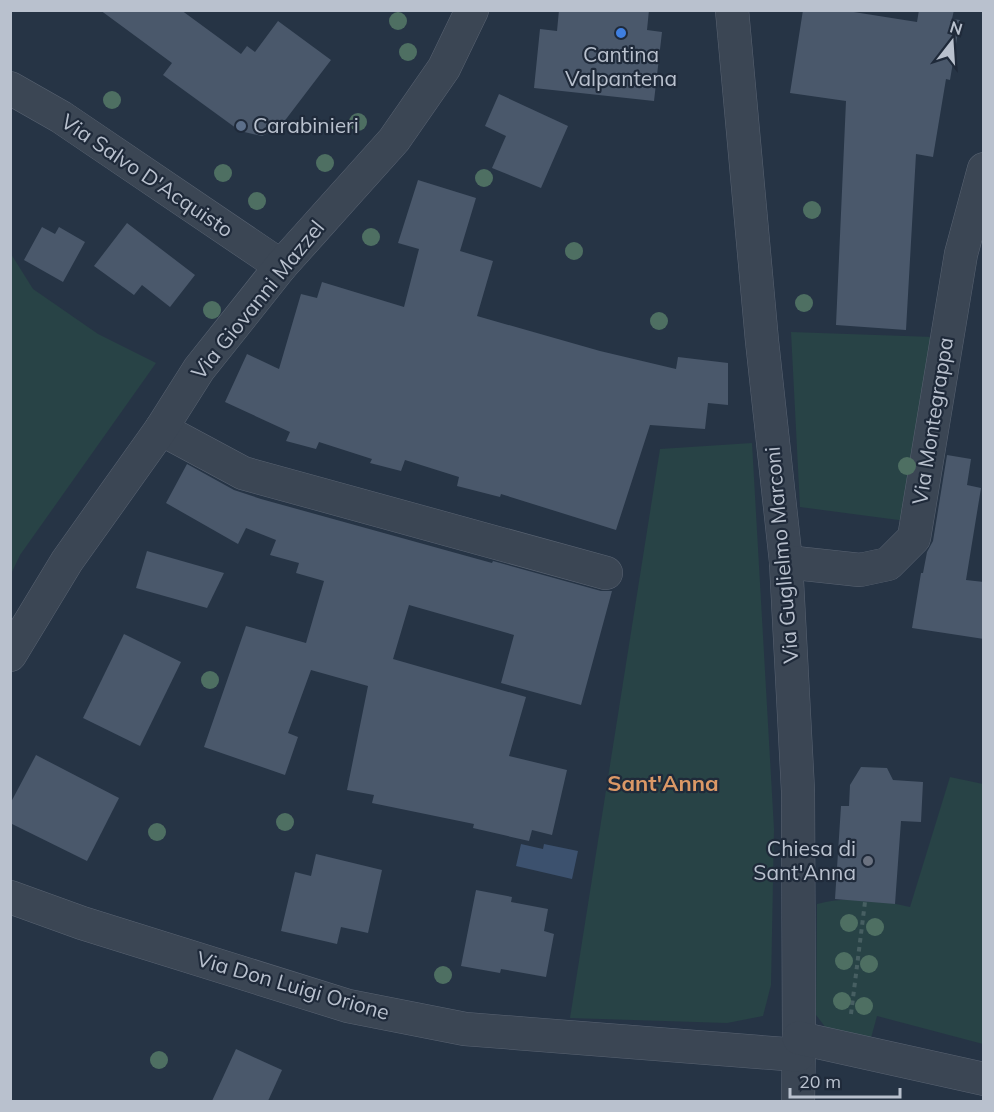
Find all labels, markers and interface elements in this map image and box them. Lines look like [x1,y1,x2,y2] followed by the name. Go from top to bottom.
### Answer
[922,12,982,72] north arrow
[948,16,965,39] text: N
[614,26,628,40] marker: Cantina Valpantena
[565,41,677,91] place label: Cantina Valpantena
[57,108,239,242] street label: Via Salvo D'Acquisto
[253,112,359,138] place label: Carabinieri
[234,119,248,133] marker: Carabinieri
[185,215,329,384] street label: Via Giovanni Mazzel
[906,335,958,506] street label: Via Montegrappa
[759,445,803,665] street label: Via Guglielmo Marconi
[607,769,719,797] district label: Sant'Anna
[753,835,856,885] place label: Chiesa di Sant'Anna
[861,854,875,868] marker: Chiesa di Sant'Anna
[194,945,393,1025] street label: Via Don Luigi Orione
[790,1061,900,1099] scale bar
[799,1070,841,1093] text: 20 m

